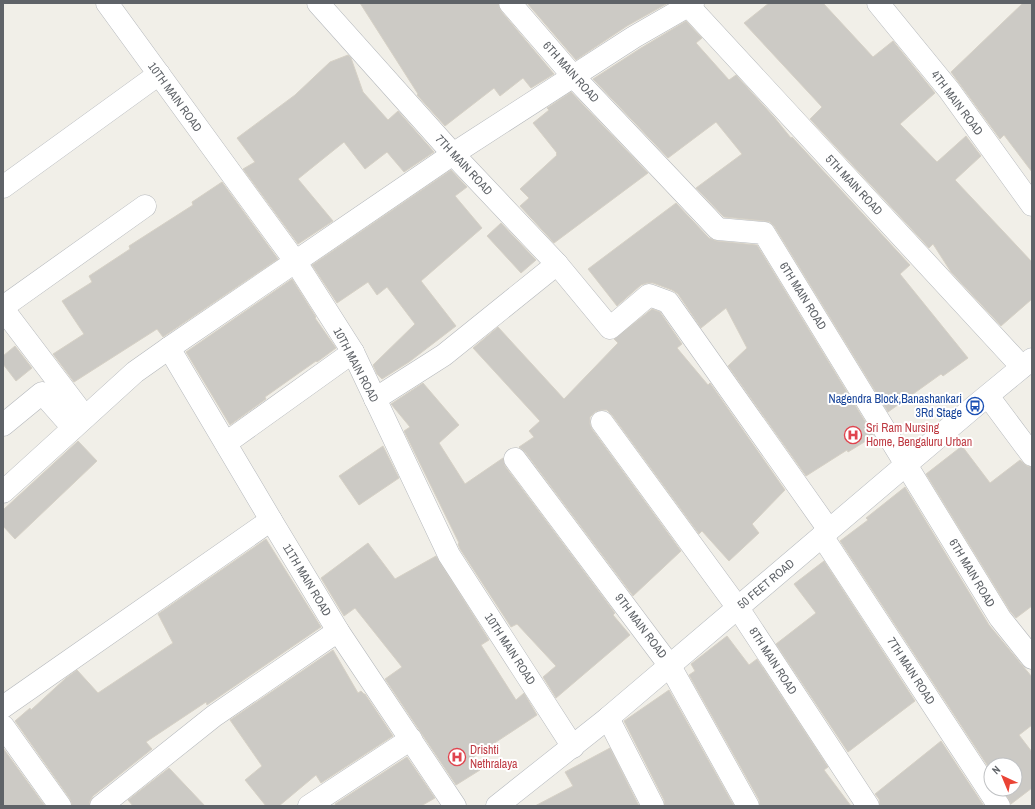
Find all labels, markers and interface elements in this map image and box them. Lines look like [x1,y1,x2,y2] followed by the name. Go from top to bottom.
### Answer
[539,38,603,106] street label: 6TH MAIN ROAD
[144,59,206,135] street label: 10TH MAIN ROAD
[927,67,987,139] street label: 4TH MAIN ROAD
[432,131,496,199] street label: 7TH MAIN ROAD
[822,151,886,219] street label: 5TH MAIN ROAD
[776,259,830,333] street label: 6TH MAIN ROAD
[330,325,382,405] street label: 10TH MAIN ROAD
[829,391,962,421] place label: Nagendra Block,Banashankari 3Rd Stage
[965,396,985,416] bus stop icon: Nagendra Block,Banashankari 3Rd Stage
[866,420,972,450] place label: Sri Ram Nursing Home, Bengaluru Urban
[843,425,863,445] hospital icon: Sri Ram Nursing Home, Bengaluru Urban
[945,536,999,610] street label: 6TH MAIN ROAD
[279,541,335,619] street label: 11TH MAIN ROAD
[734,555,798,613] street label: 50 FEET ROAD
[611,590,671,662] street label: 9TH MAIN ROAD
[481,610,539,688] street label: 10TH MAIN ROAD
[745,624,801,698] street label: 8TH MAIN ROAD
[883,634,939,708] street label: 7TH MAIN ROAD
[470,742,518,772] place label: Drishti Nethralaya
[447,747,467,767] hospital icon: Drishti Nethralaya
[983,757,1023,797] north arrow
[989,763,1003,777] text: N

